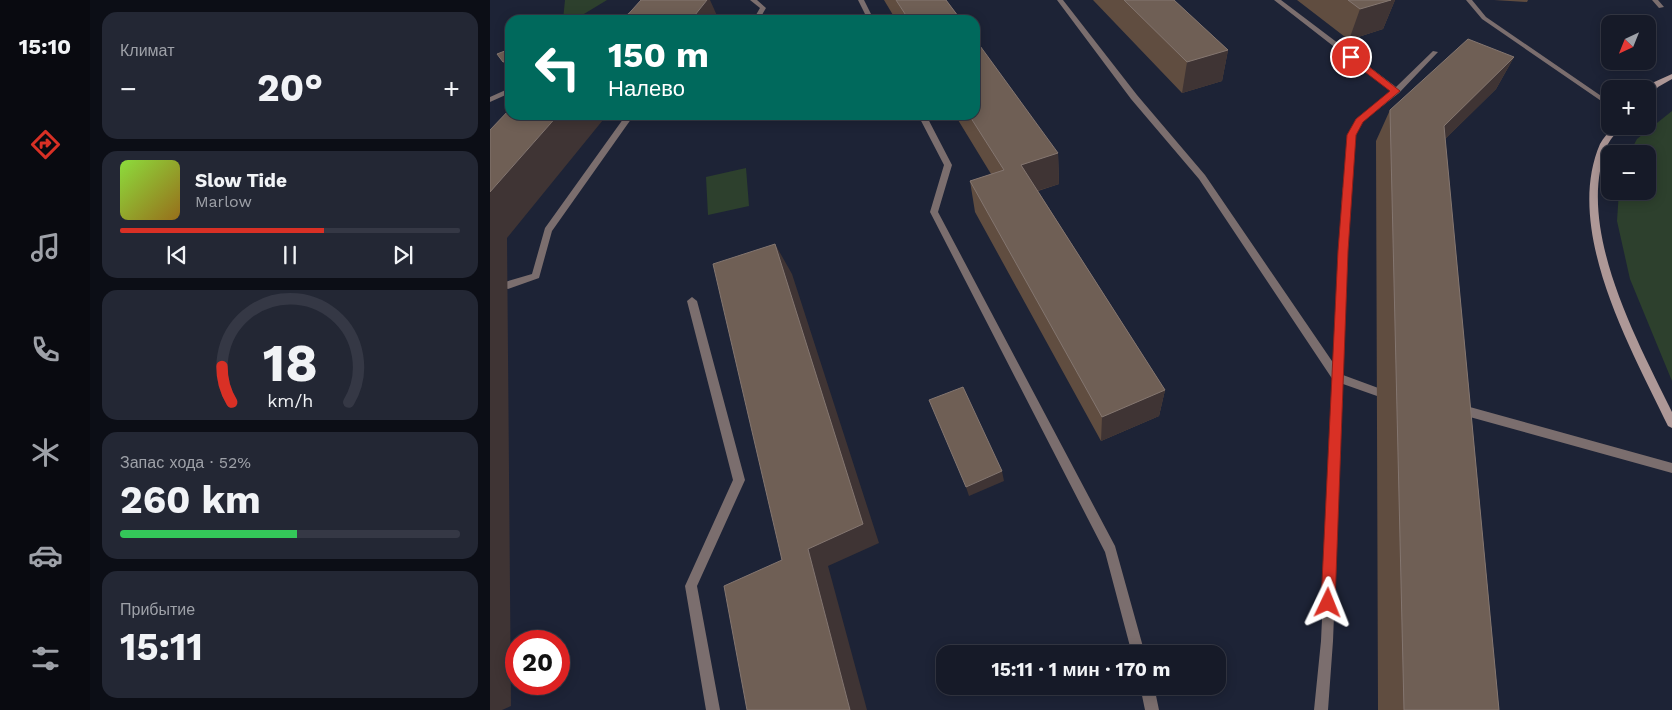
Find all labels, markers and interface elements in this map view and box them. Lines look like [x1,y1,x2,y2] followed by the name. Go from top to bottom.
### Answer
[1601,15,1656,70] north arrow
[1601,15,1656,200] map controls
[19,34,71,59] text: 15:10
[608,34,709,76] text: 150 m
[525,35,590,100] icon: left
[1330,36,1372,78] pin
[120,41,174,60] text: Климат
[1337,43,1365,71] icon: arrive
[257,66,323,110] text: 20°
[120,72,137,105] text: −
[443,72,460,105] text: +
[608,76,685,101] text: Налево
[1601,80,1656,135] button: +
[28,127,63,162] icon: directions
[1601,145,1656,200] button: −
[195,169,287,192] text: Slow Tide
[195,192,252,211] text: Marlow
[28,230,63,265] icon: music
[163,241,191,269] icon: previous
[276,241,304,269] icon: pause
[389,241,417,269] icon: next
[28,332,63,367] icon: phone
[262,333,318,394] text: 18
[267,390,313,411] text: km/h
[28,435,63,470] icon: climate
[120,453,251,472] text: Запас хода · 52%
[120,478,261,522] text: 260 km
[28,538,63,573] icon: car
[1301,576,1353,628] position arrow
[120,600,195,619] text: Прибытие
[120,625,203,669] text: 15:11
[505,630,570,695] speed limit sign: 20
[28,641,63,676] icon: filters
[992,658,1170,681] text: 15:11 · 1 мин · 170 m

